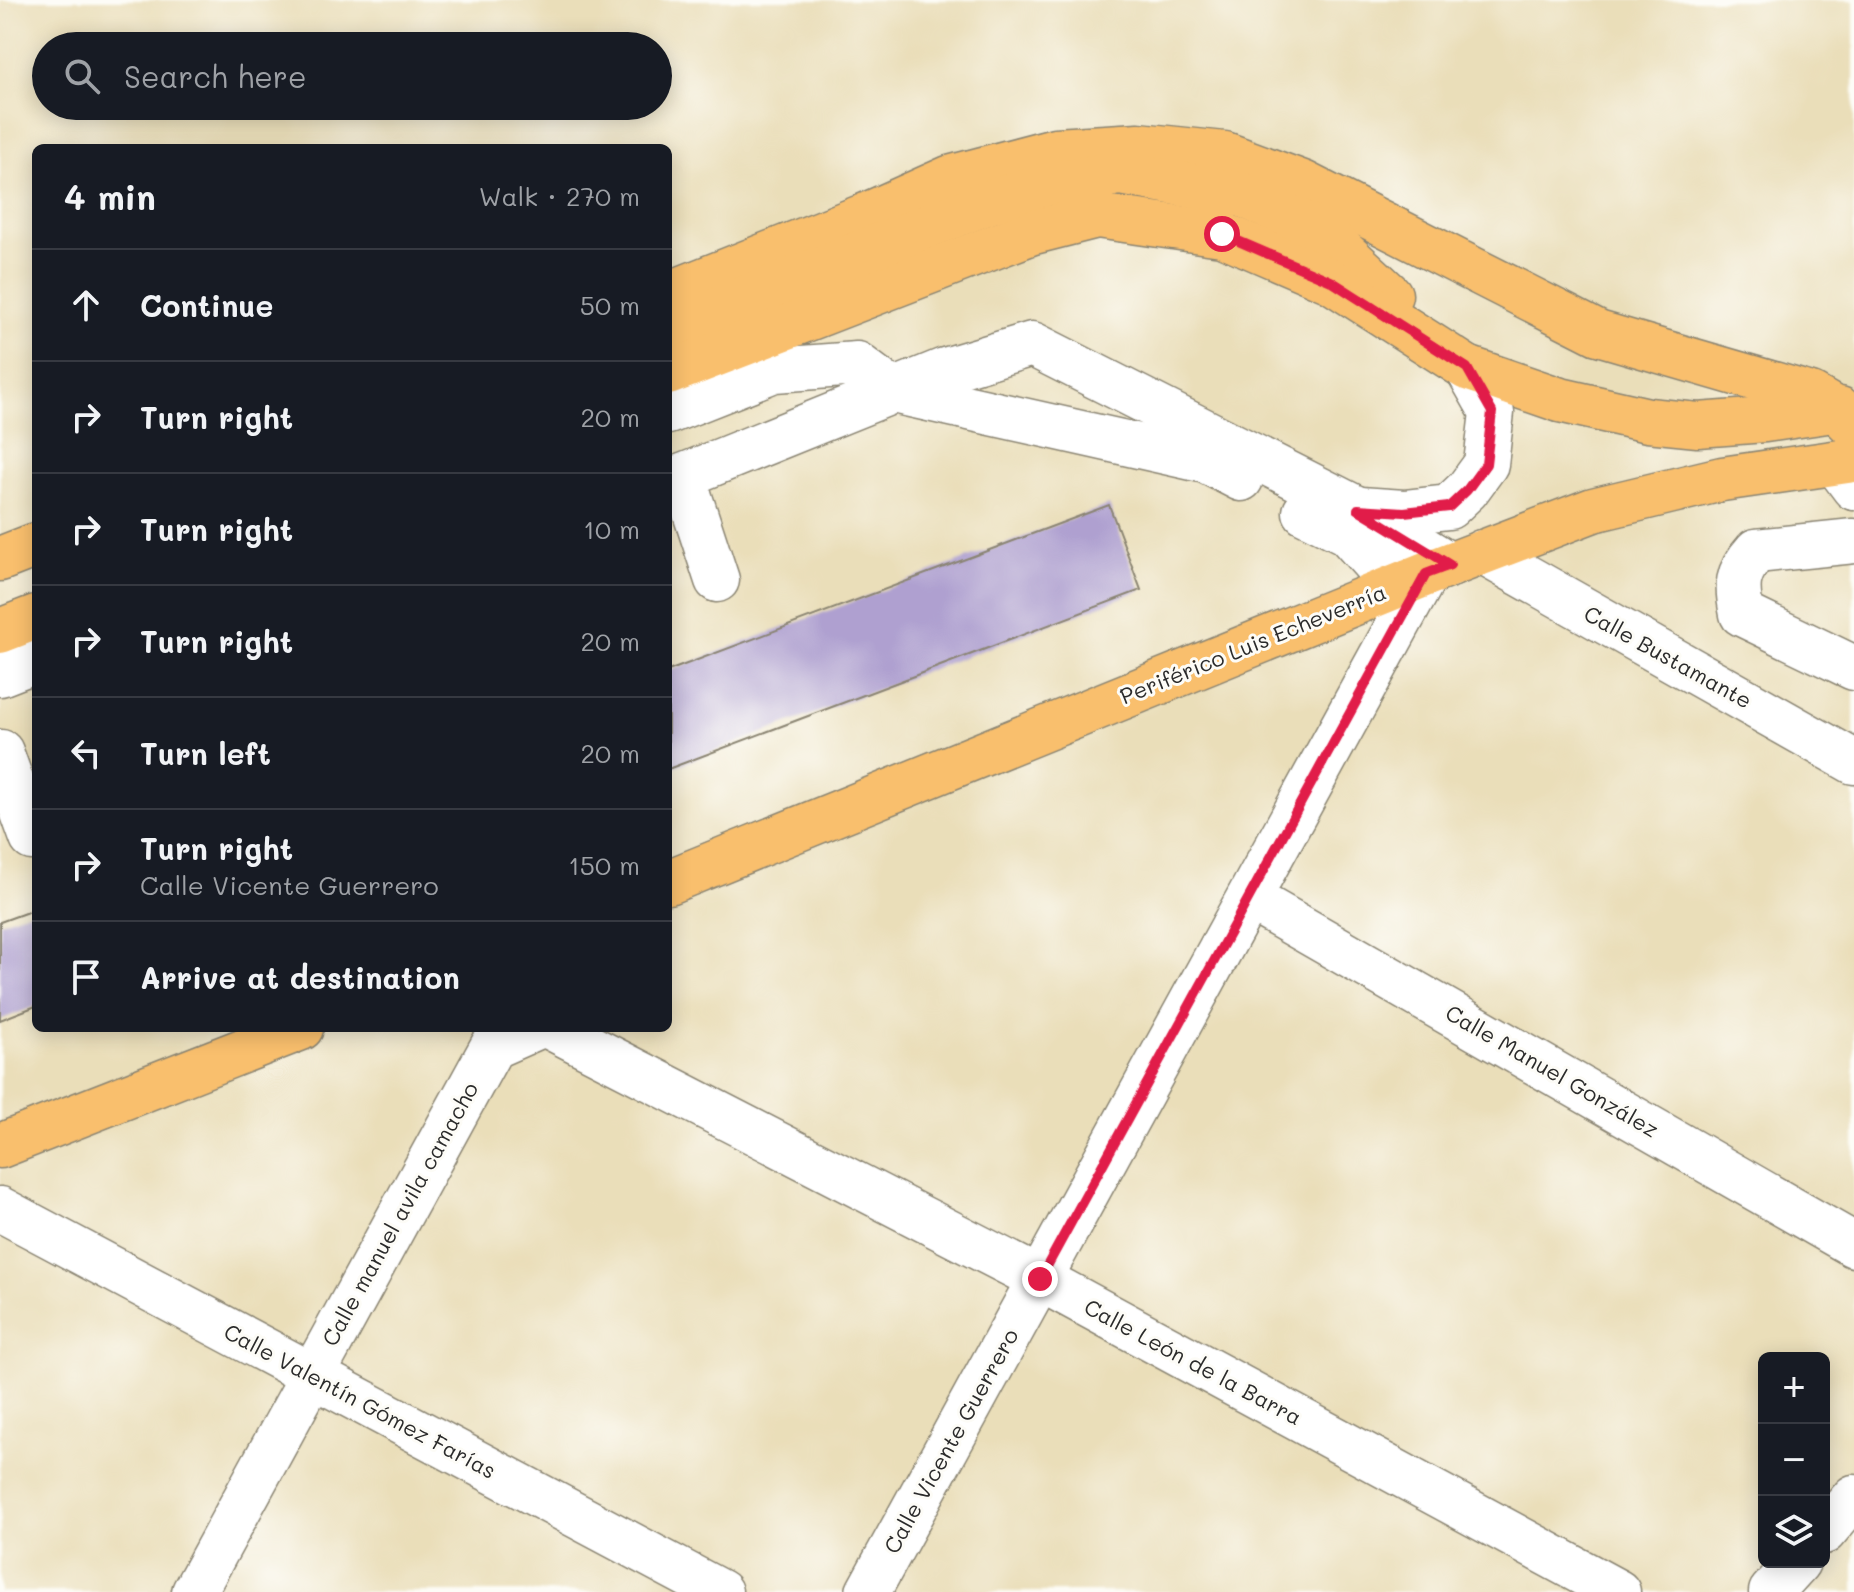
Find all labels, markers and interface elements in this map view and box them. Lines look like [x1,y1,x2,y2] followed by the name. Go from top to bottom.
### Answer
[32,32,672,120] search box
[60,54,104,98] icon: search
[124,56,307,96] text: Search here
[64,174,156,219] text: 4 min
[479,179,640,213] text: Walk · 270 m
[1204,216,1240,252] route start
[64,283,108,327] icon: ahead
[140,285,273,325] text: Continue
[580,288,640,322] text: 50 m
[64,395,108,439] icon: right
[140,397,293,437] text: Turn right
[580,400,640,434] text: 20 m
[64,507,108,551] icon: right
[140,509,293,549] text: Turn right
[583,512,640,546] text: 10 m
[1115,577,1390,710] street label: Periférico Luis Echeverría
[1579,598,1757,715] street label: Calle Bustamante
[64,619,108,663] icon: right
[140,621,293,661] text: Turn right
[580,624,640,658] text: 20 m
[64,731,108,775] icon: left
[140,733,271,773] text: Turn left
[580,736,640,770] text: 20 m
[140,828,293,868] text: Turn right
[64,843,108,887] icon: right
[568,848,640,882] text: 150 m
[140,868,439,902] text: Calle Vicente Guerrero
[64,955,108,999] icon: arrive
[140,957,460,997] text: Arrive at destination
[1440,998,1664,1144] street label: Calle Manuel González
[315,1077,484,1351] street label: Calle manuel avila camacho
[1022,1261,1058,1297] route end
[1079,1292,1307,1431] street label: Calle León de la Barra
[219,1316,501,1485] street label: Calle Valentín Gómez Farías
[877,1323,1025,1558] street label: Calle Vicente Guerrero
[1758,1352,1830,1568] map controls
[1758,1352,1830,1424] button: +
[1758,1424,1830,1496] button: −
[1758,1496,1830,1568] button: layers

